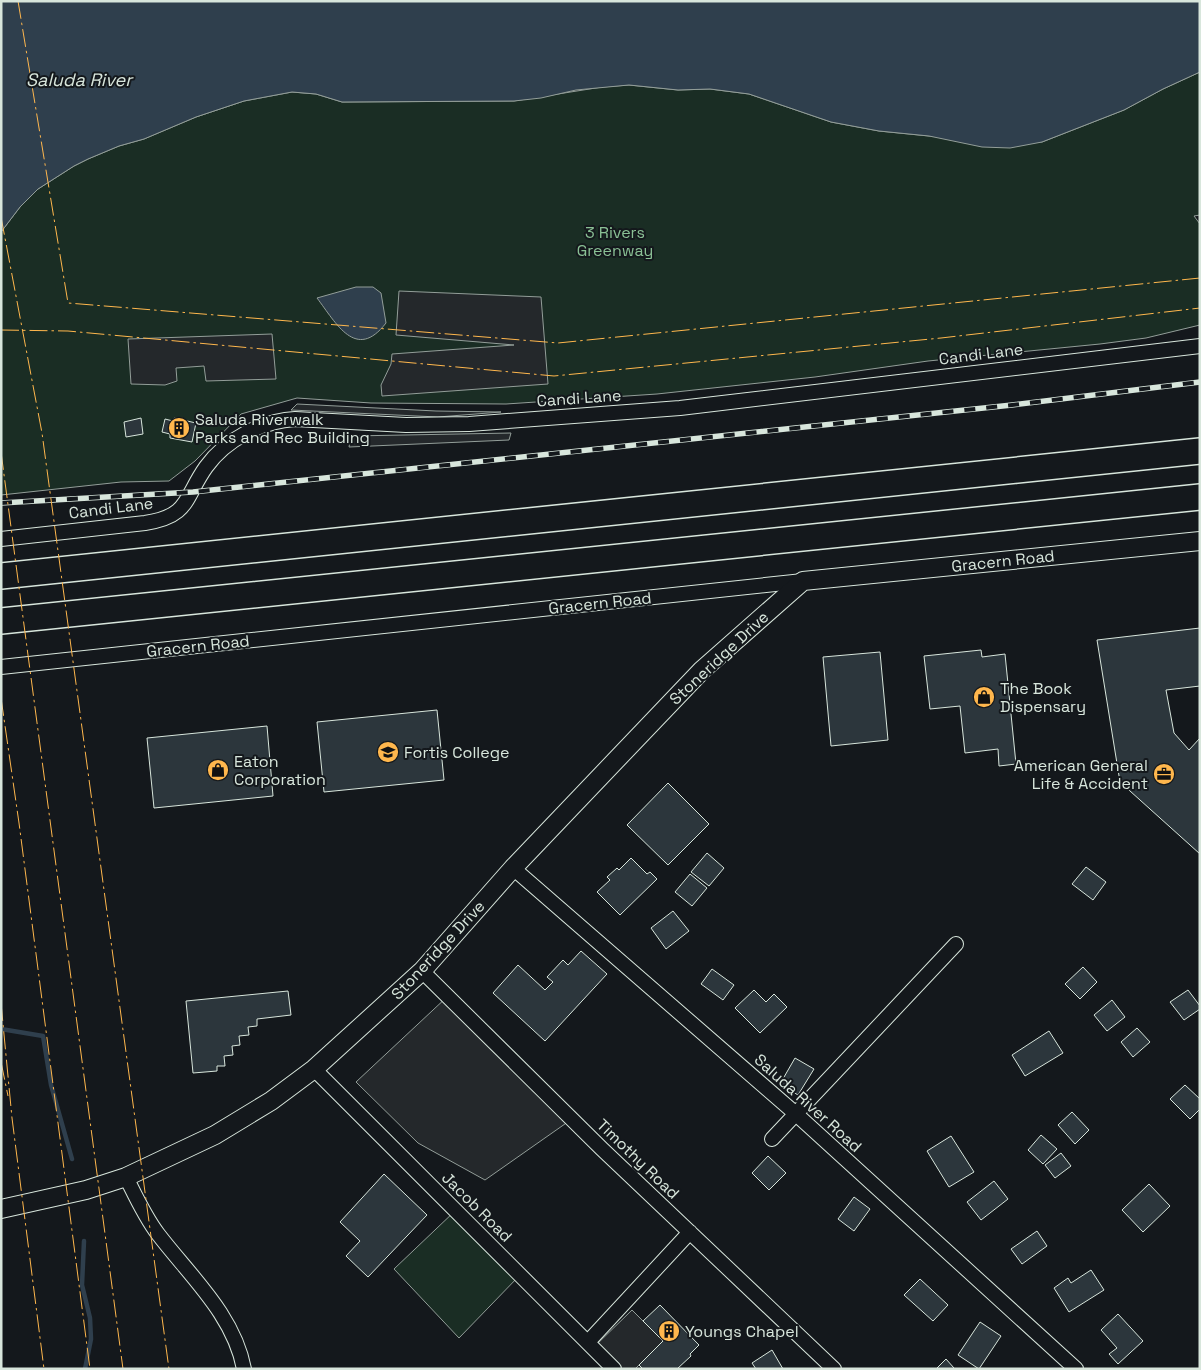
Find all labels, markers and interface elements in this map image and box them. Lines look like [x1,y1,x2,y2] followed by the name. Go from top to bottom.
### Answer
[26,68,134,91] water label: Saluda River
[577,222,653,261] park label: 3 Rivers Greenway
[938,338,1024,370] street label: Candi Lane
[536,385,622,411] street label: Candi Lane
[195,409,370,448] place label: Saluda Riverwalk Parks and Rec Building
[167,416,191,440] building icon: Saluda Riverwalk Parks and Rec Building
[68,492,154,524] street label: Candi Lane
[950,545,1056,577] street label: Gracern Road
[547,587,653,619] street label: Gracern Road
[665,607,773,709] street label: Stoneridge Drive
[145,630,251,662] street label: Gracern Road
[1000,678,1086,717] place label: The Book Dispensary
[972,685,996,709] shop icon: The Book Dispensary
[376,740,400,764] school or university icon: Fortis College
[404,742,510,763] place label: Fortis College
[234,751,326,790] place label: Eaton Corporation
[1014,755,1148,794] place label: American General Life & Accident
[206,758,230,782] shop icon: Eaton Corporation
[1152,762,1176,786] office icon: American General Life & Accident
[387,896,489,1004] street label: Stoneridge Drive
[750,1049,866,1157] street label: Saluda River Road
[592,1114,684,1204] street label: Timothy Road
[437,1167,517,1247] street label: Jacob Road
[657,1319,681,1343] building icon: Youngs Chapel
[685,1321,799,1342] place label: Youngs Chapel

